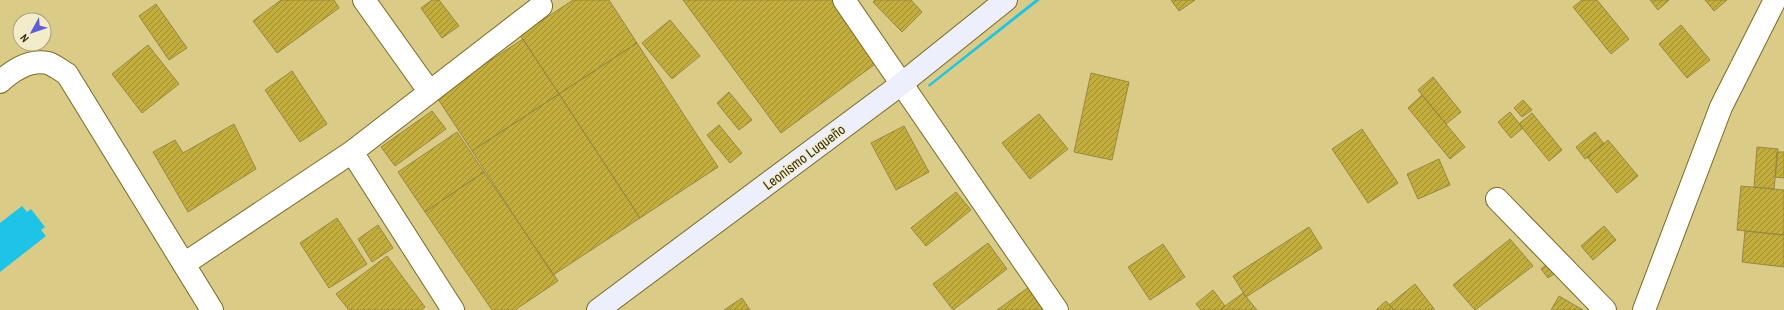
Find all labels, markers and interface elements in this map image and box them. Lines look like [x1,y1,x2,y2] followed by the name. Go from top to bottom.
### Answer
[12,12,52,52] north arrow
[17,31,32,45] text: N
[759,120,849,194] street label: Leonismo Luqueño

